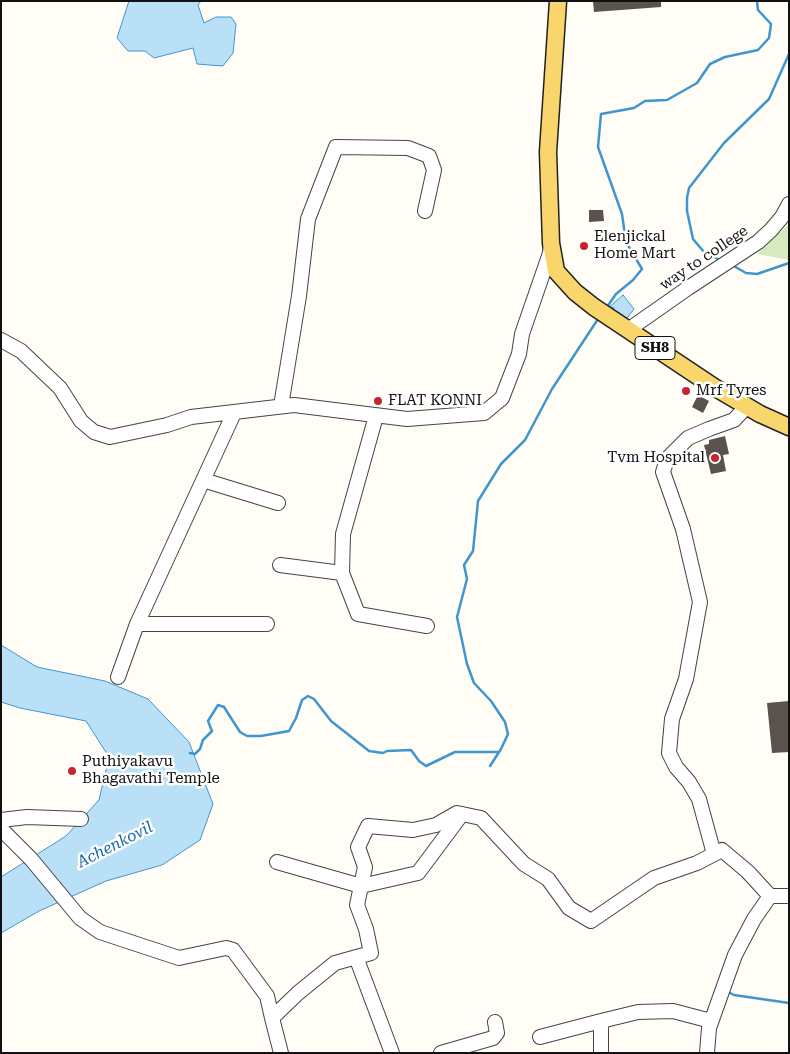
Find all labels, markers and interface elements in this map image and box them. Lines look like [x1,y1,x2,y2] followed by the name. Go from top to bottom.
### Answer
[656,222,752,294] street label: way to college
[594,228,676,263] place label: Elenjickal Home Mart
[578,240,590,252] marker: Elenjickal Home Mart
[635,336,675,359] road number: SH8
[696,382,766,400] place label: Mrf Tyres
[680,385,692,397] marker: Mrf Tyres
[388,392,482,410] place label: FLAT KONNI
[372,395,384,407] marker: FLAT KONNI
[607,449,705,467] place label: Tvm Hospital
[709,452,721,464] marker: Tvm Hospital
[82,753,220,788] place label: Puthiyakavu Bhagavathi Temple
[66,765,78,777] marker: Puthiyakavu Bhagavathi Temple
[74,818,156,872] water label: Achenkovil

